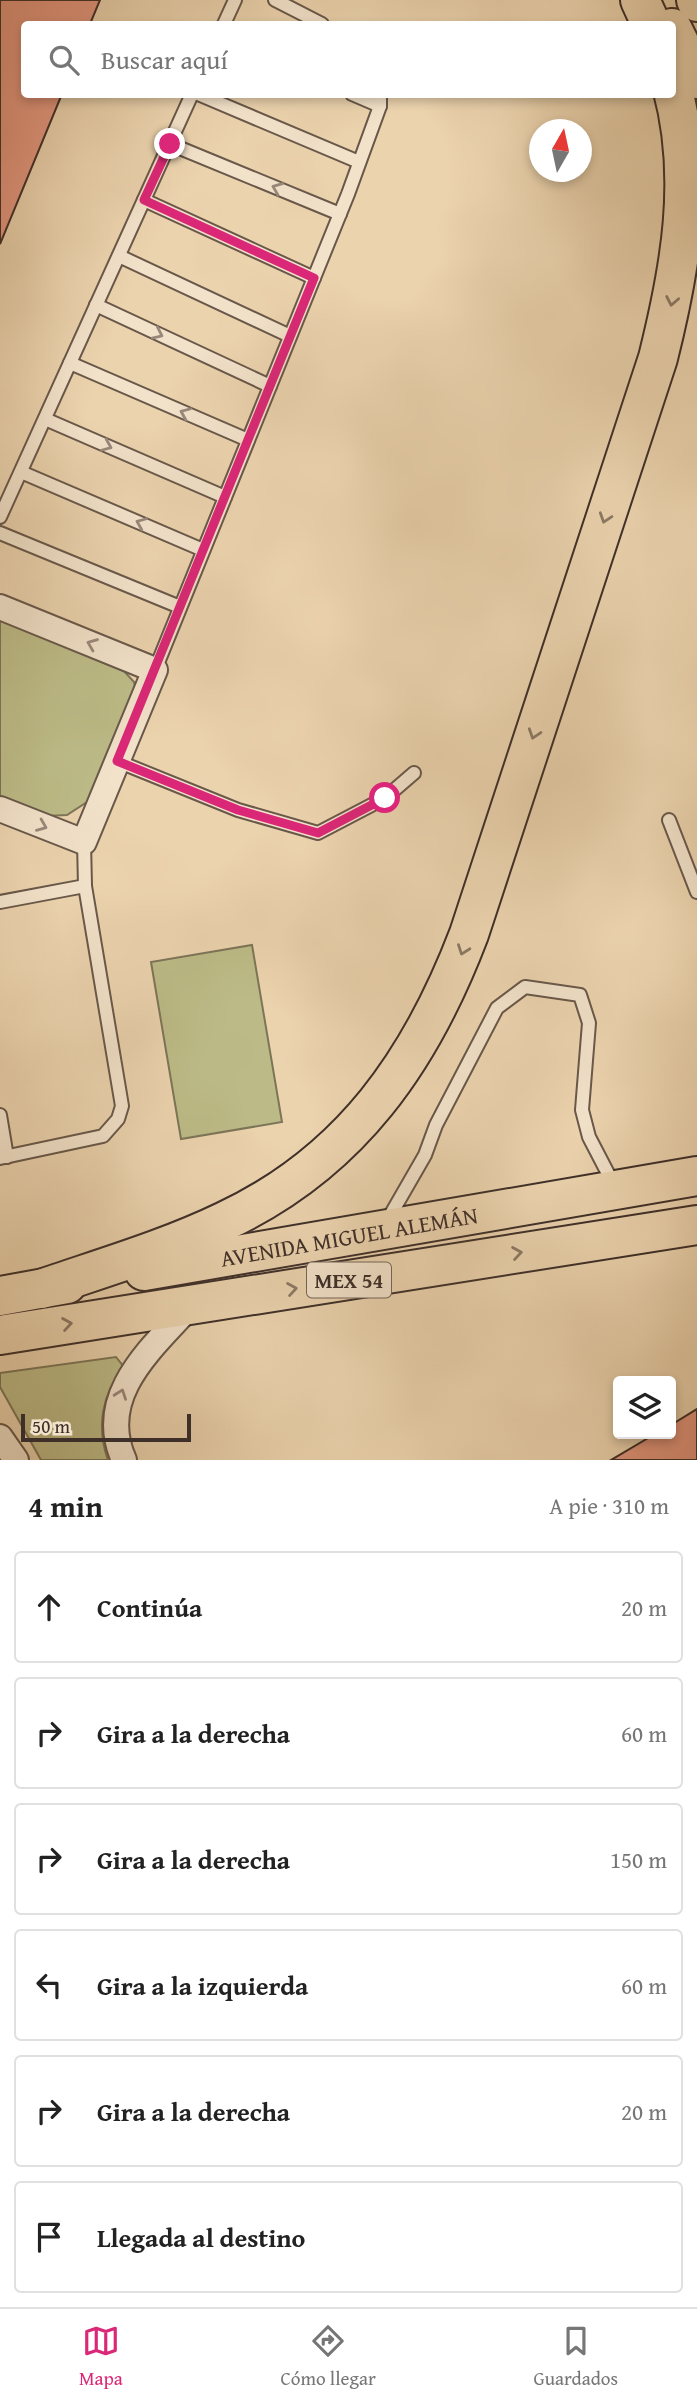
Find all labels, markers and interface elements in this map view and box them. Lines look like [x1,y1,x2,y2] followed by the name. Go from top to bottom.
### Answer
[21,21,676,98] search box
[101,40,228,79] text: Buscar aquí
[45,41,83,79] icon: search
[529,119,592,182] north arrow
[154,128,185,159] route end
[271,182,284,196] one-way arrow
[665,295,680,307] one-way arrow
[151,326,163,340] one-way arrow
[180,407,192,421] one-way arrow
[100,438,113,452] one-way arrow
[599,511,613,524] one-way arrow
[135,517,148,531] one-way arrow
[86,639,98,653] one-way arrow
[528,727,542,740] one-way arrow
[369,782,400,813] route start
[35,817,47,831] one-way arrow
[457,944,471,956] one-way arrow
[218,1197,480,1274] street label: AVENIDA MIGUEL ALEMÁN
[511,1246,523,1261] one-way arrow
[307,1262,391,1298] road number: MEX 54
[286,1282,298,1297] one-way arrow
[62,1317,73,1332] one-way arrow
[613,1376,676,1439] map controls
[613,1376,676,1439] button: layers
[113,1389,127,1401] one-way arrow
[21,1411,191,1443] scale bar
[32,1412,70,1440] text: 50 m
[28,1484,103,1528] text: 4 min
[549,1489,669,1522] text: A pie · 310 m
[30,1588,68,1626] icon: ahead
[97,1588,202,1627] text: Continúa
[621,1591,667,1624] text: 20 m
[30,1714,68,1752] icon: right
[97,1714,290,1753] text: Gira a la derecha
[621,1717,667,1750] text: 60 m
[30,1840,68,1878] icon: right
[97,1840,290,1879] text: Gira a la derecha
[610,1843,667,1876] text: 150 m
[30,1966,68,2004] icon: left
[97,1966,308,2005] text: Gira a la izquierda
[621,1969,667,2002] text: 60 m
[30,2092,68,2130] icon: right
[97,2092,290,2131] text: Gira a la derecha
[621,2095,667,2128] text: 20 m
[30,2218,68,2256] icon: arrive
[97,2218,305,2257] text: Llegada al destino
[79,2322,123,2392] tab: Mapa
[280,2322,376,2392] tab: Cómo llegar
[533,2322,618,2392] tab: Guardados

